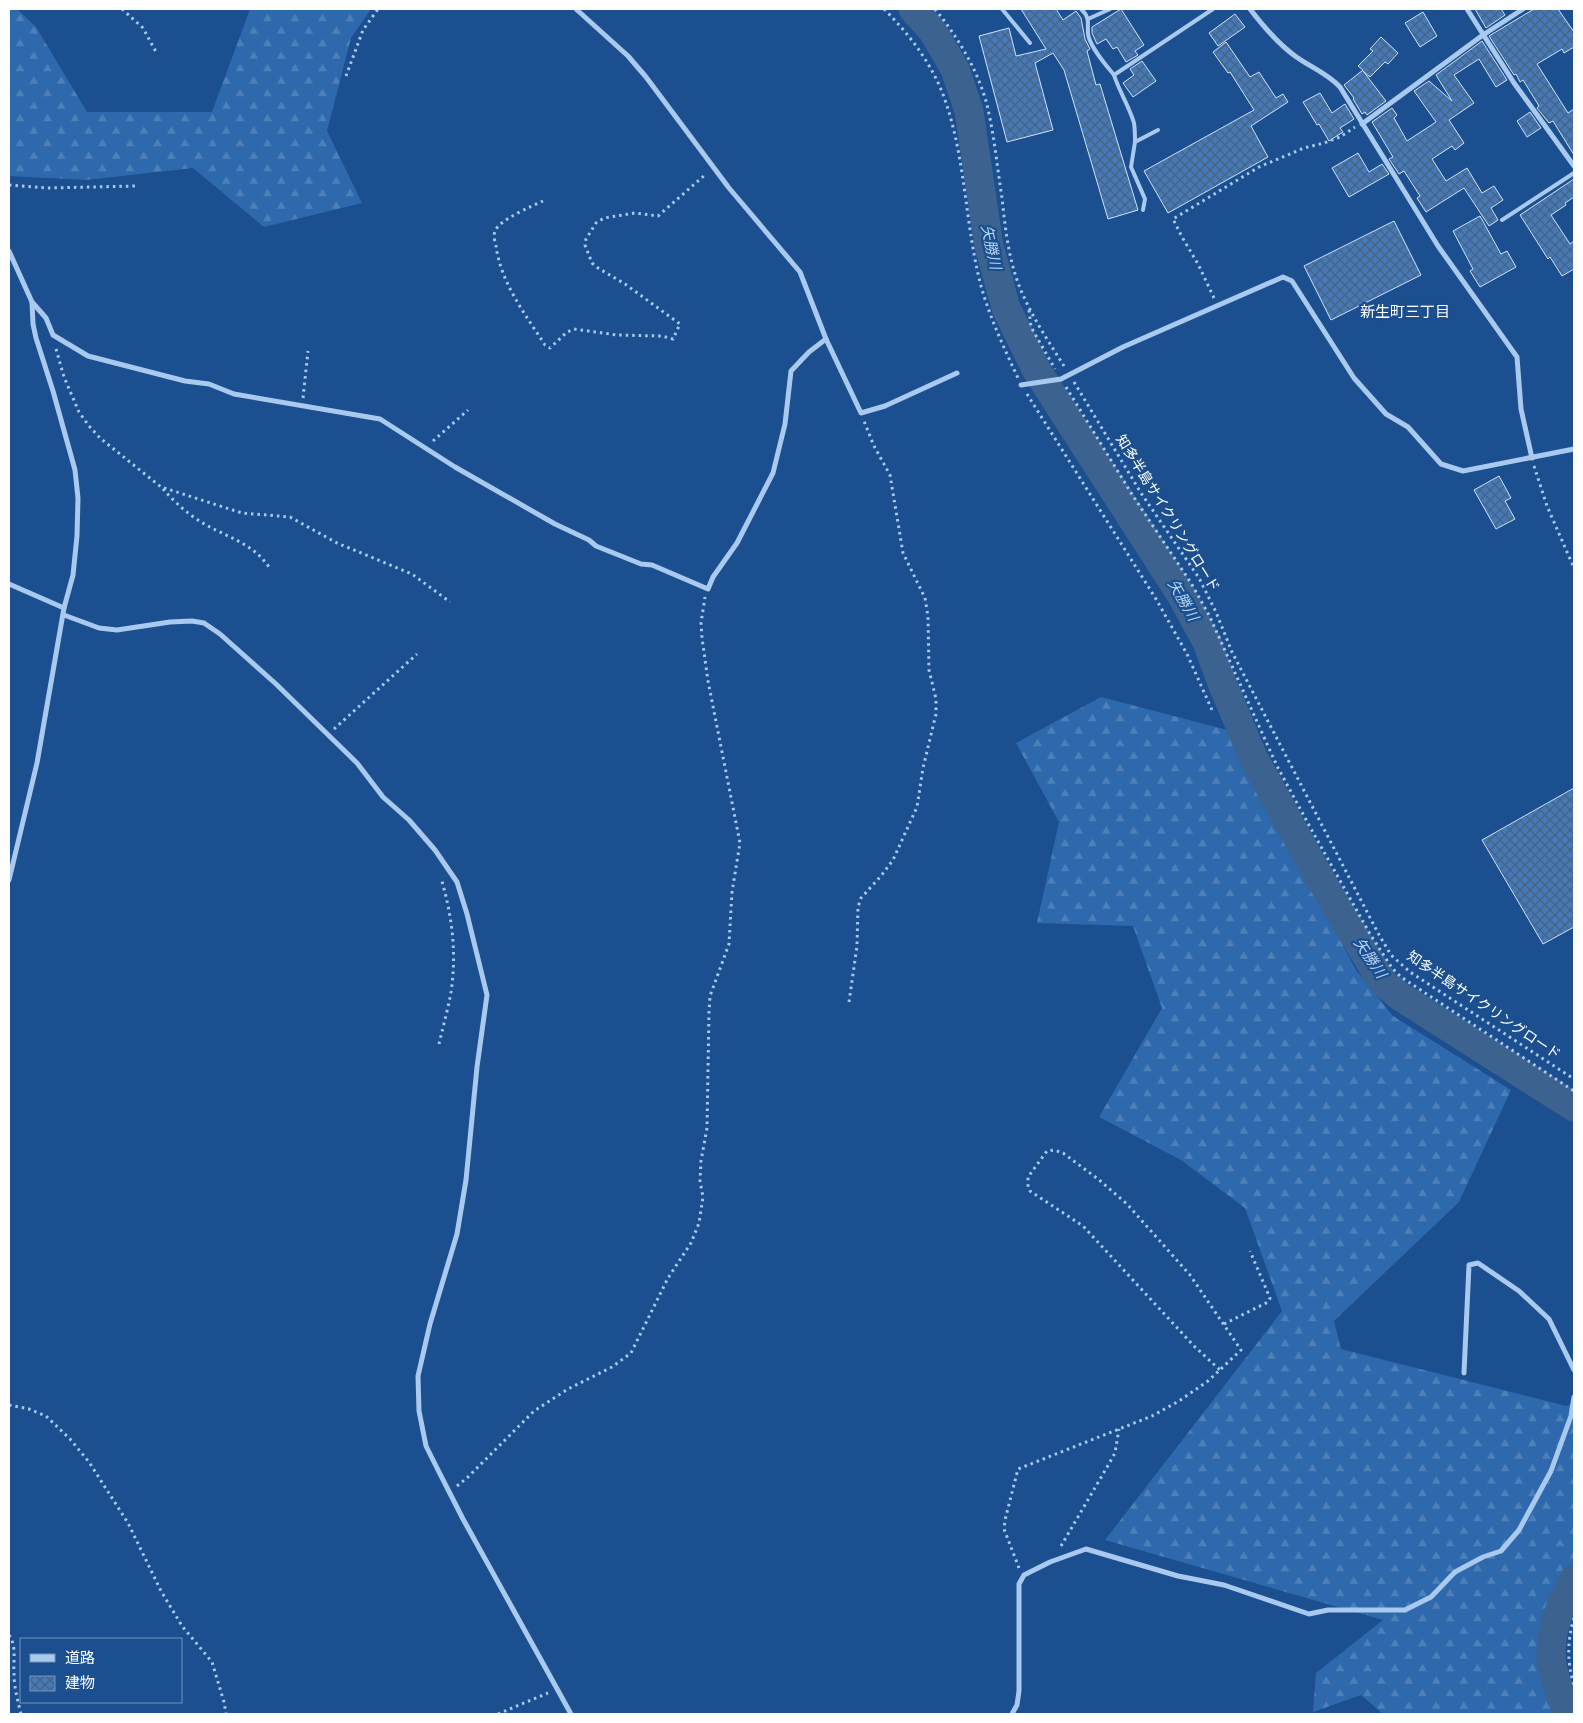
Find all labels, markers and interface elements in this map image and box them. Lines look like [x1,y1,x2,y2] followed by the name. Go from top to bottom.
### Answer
[978,223,1005,273] water label: 矢勝川
[1360,303,1450,321] district label: 新生町三丁目
[1113,432,1223,594] street label: 知多半島サイクリングロード
[1164,576,1203,626] water label: 矢勝川
[1350,934,1391,983] water label: 矢勝川
[1404,948,1564,1062] street label: 知多半島サイクリングロード
[20,1638,182,1703] legend
[65,1649,95,1667] text: 道路
[65,1674,95,1692] text: 建物

